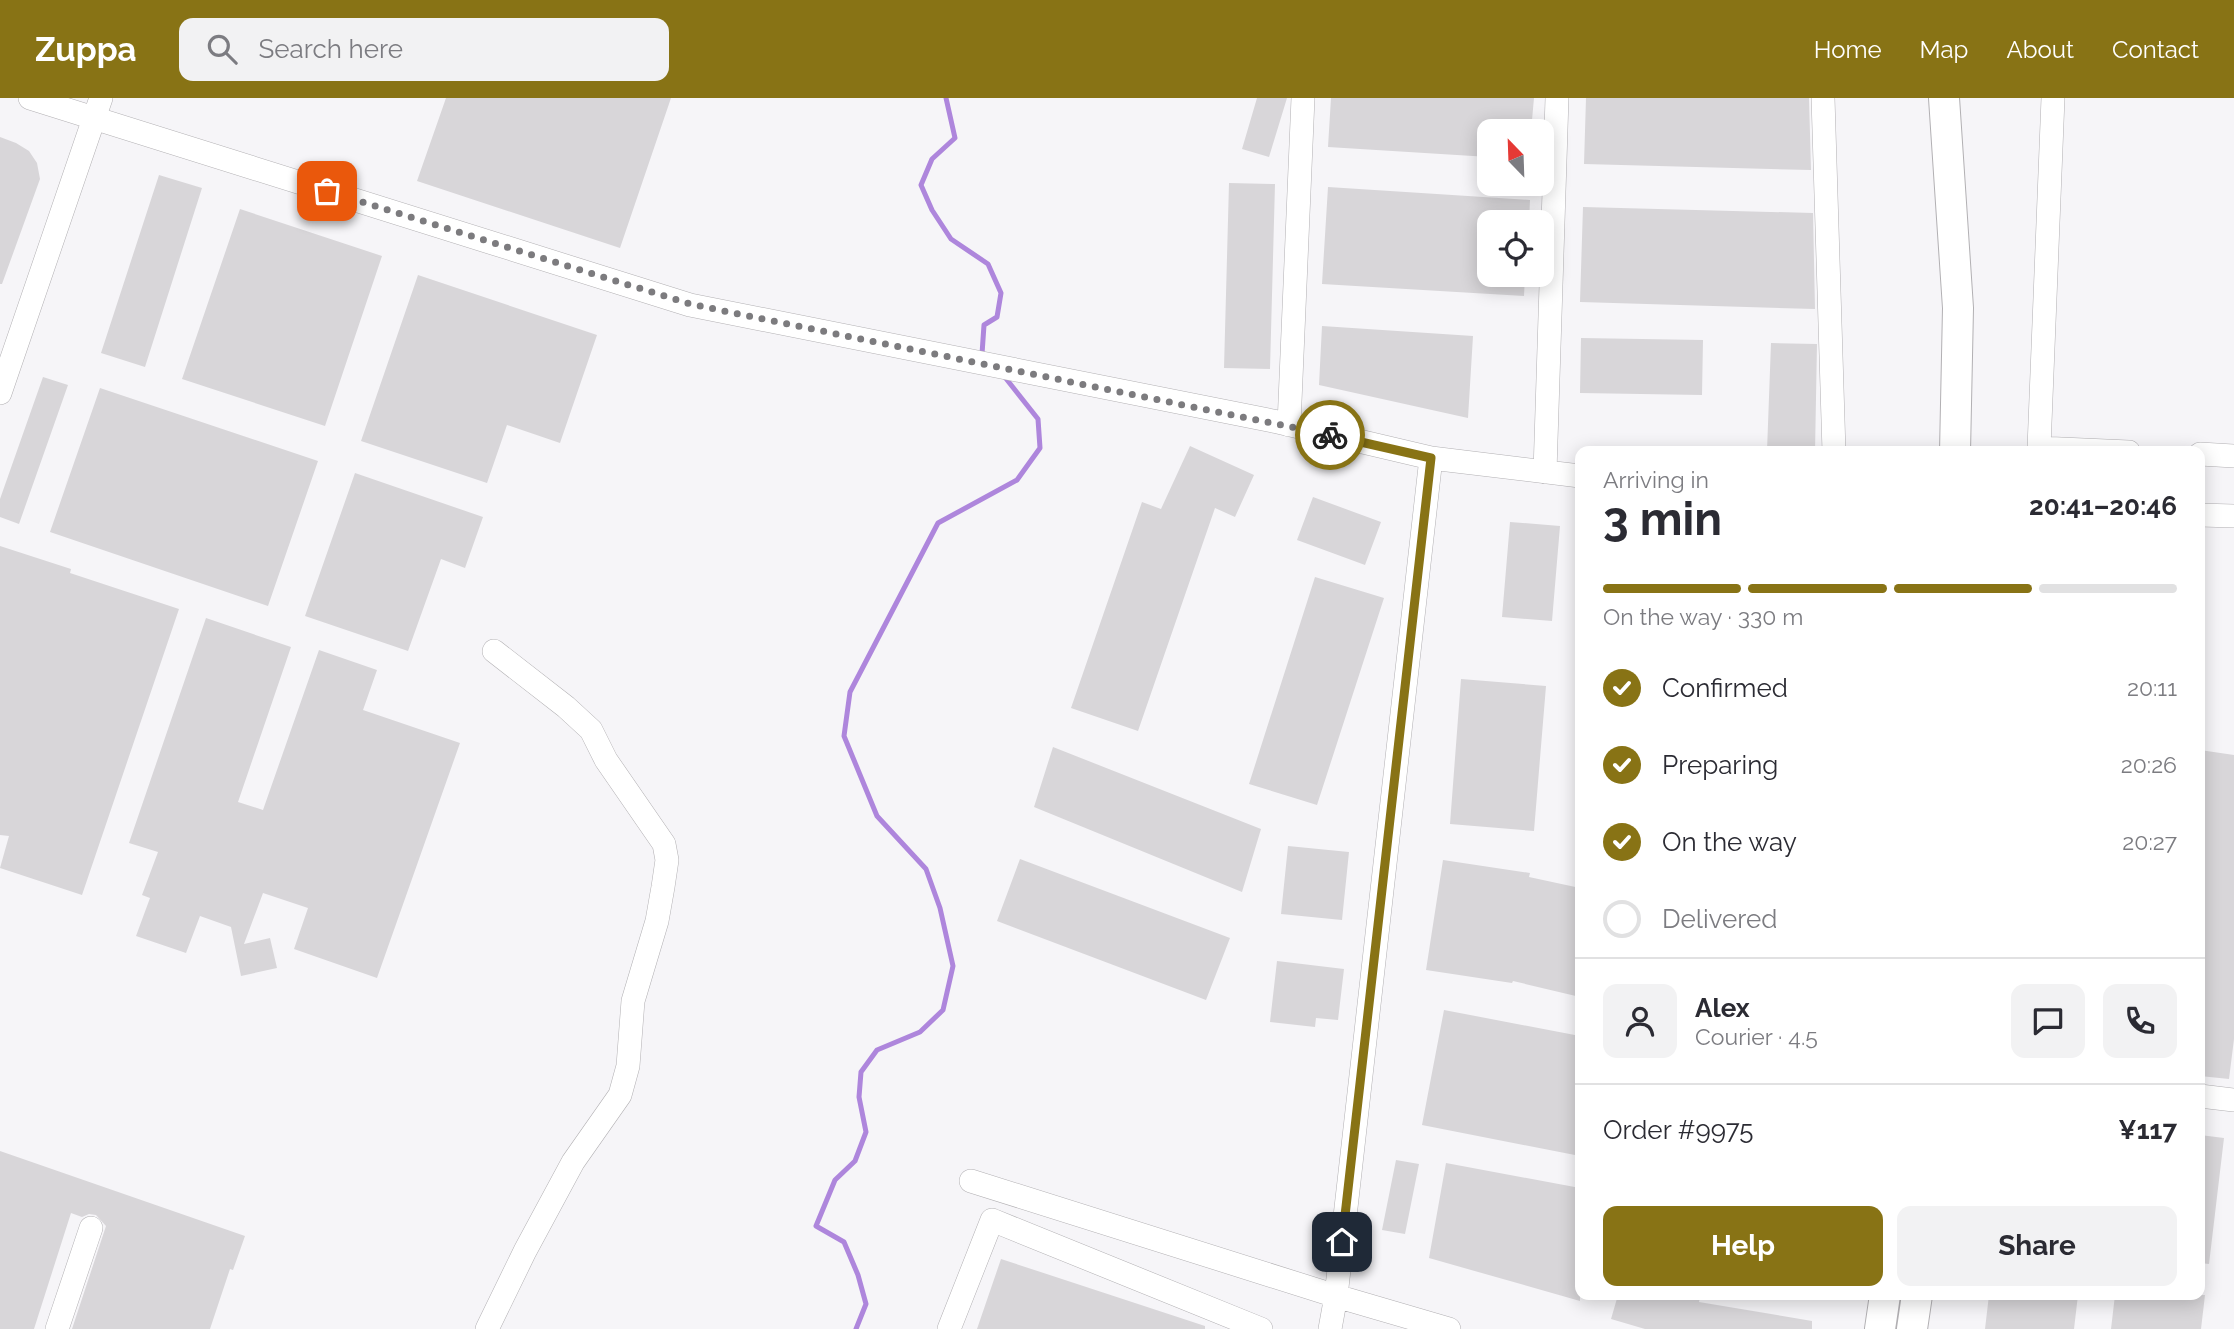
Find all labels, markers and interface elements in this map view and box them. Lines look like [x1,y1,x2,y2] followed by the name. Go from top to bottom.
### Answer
[179,18,669,81] search box
[35,30,137,69] text: Zuppa
[203,30,241,68] icon: search
[259,34,403,64] text: Search here
[1814,35,1882,64] text: Home
[1920,35,1968,64] text: Map
[2006,35,2074,64] text: About
[2112,35,2199,64] text: Contact
[1477,119,1554,196] north arrow
[1477,119,1554,287] map controls
[297,161,357,221] pin
[308,172,346,210] icon: bag
[1477,210,1554,287] button: locate
[1295,400,1365,470] courier
[1311,416,1349,454] icon: bike
[1603,466,1709,493] text: Arriving in
[2029,491,2177,521] text: 20:41–20:46
[1603,492,1722,546] text: 3 min
[1603,603,1803,630] text: On the way · 330 m
[1603,669,1641,707] icon: check
[1662,673,1788,703] text: Confirmed
[2127,674,2177,701] text: 20:11
[1603,746,1641,784] icon: check
[1662,750,1778,780] text: Preparing
[2121,751,2177,778] text: 20:26
[1603,823,1641,861] icon: check
[1662,827,1797,857] text: On the way
[2122,828,2177,855] text: 20:27
[1662,904,1777,934] text: Delivered
[1603,984,1677,1058] button: person
[2011,984,2085,1058] button: chat
[2103,984,2177,1058] button: phone
[1695,993,1750,1023] text: Alex
[1695,1023,1818,1050] text: Courier · 4.5
[1603,1115,1753,1145] text: Order #9975
[2118,1115,2177,1145] text: ¥117
[1603,1206,1883,1286] button: Help
[1897,1206,2177,1286] button: Share
[1312,1212,1372,1272] pin
[1323,1223,1361,1261] icon: home

